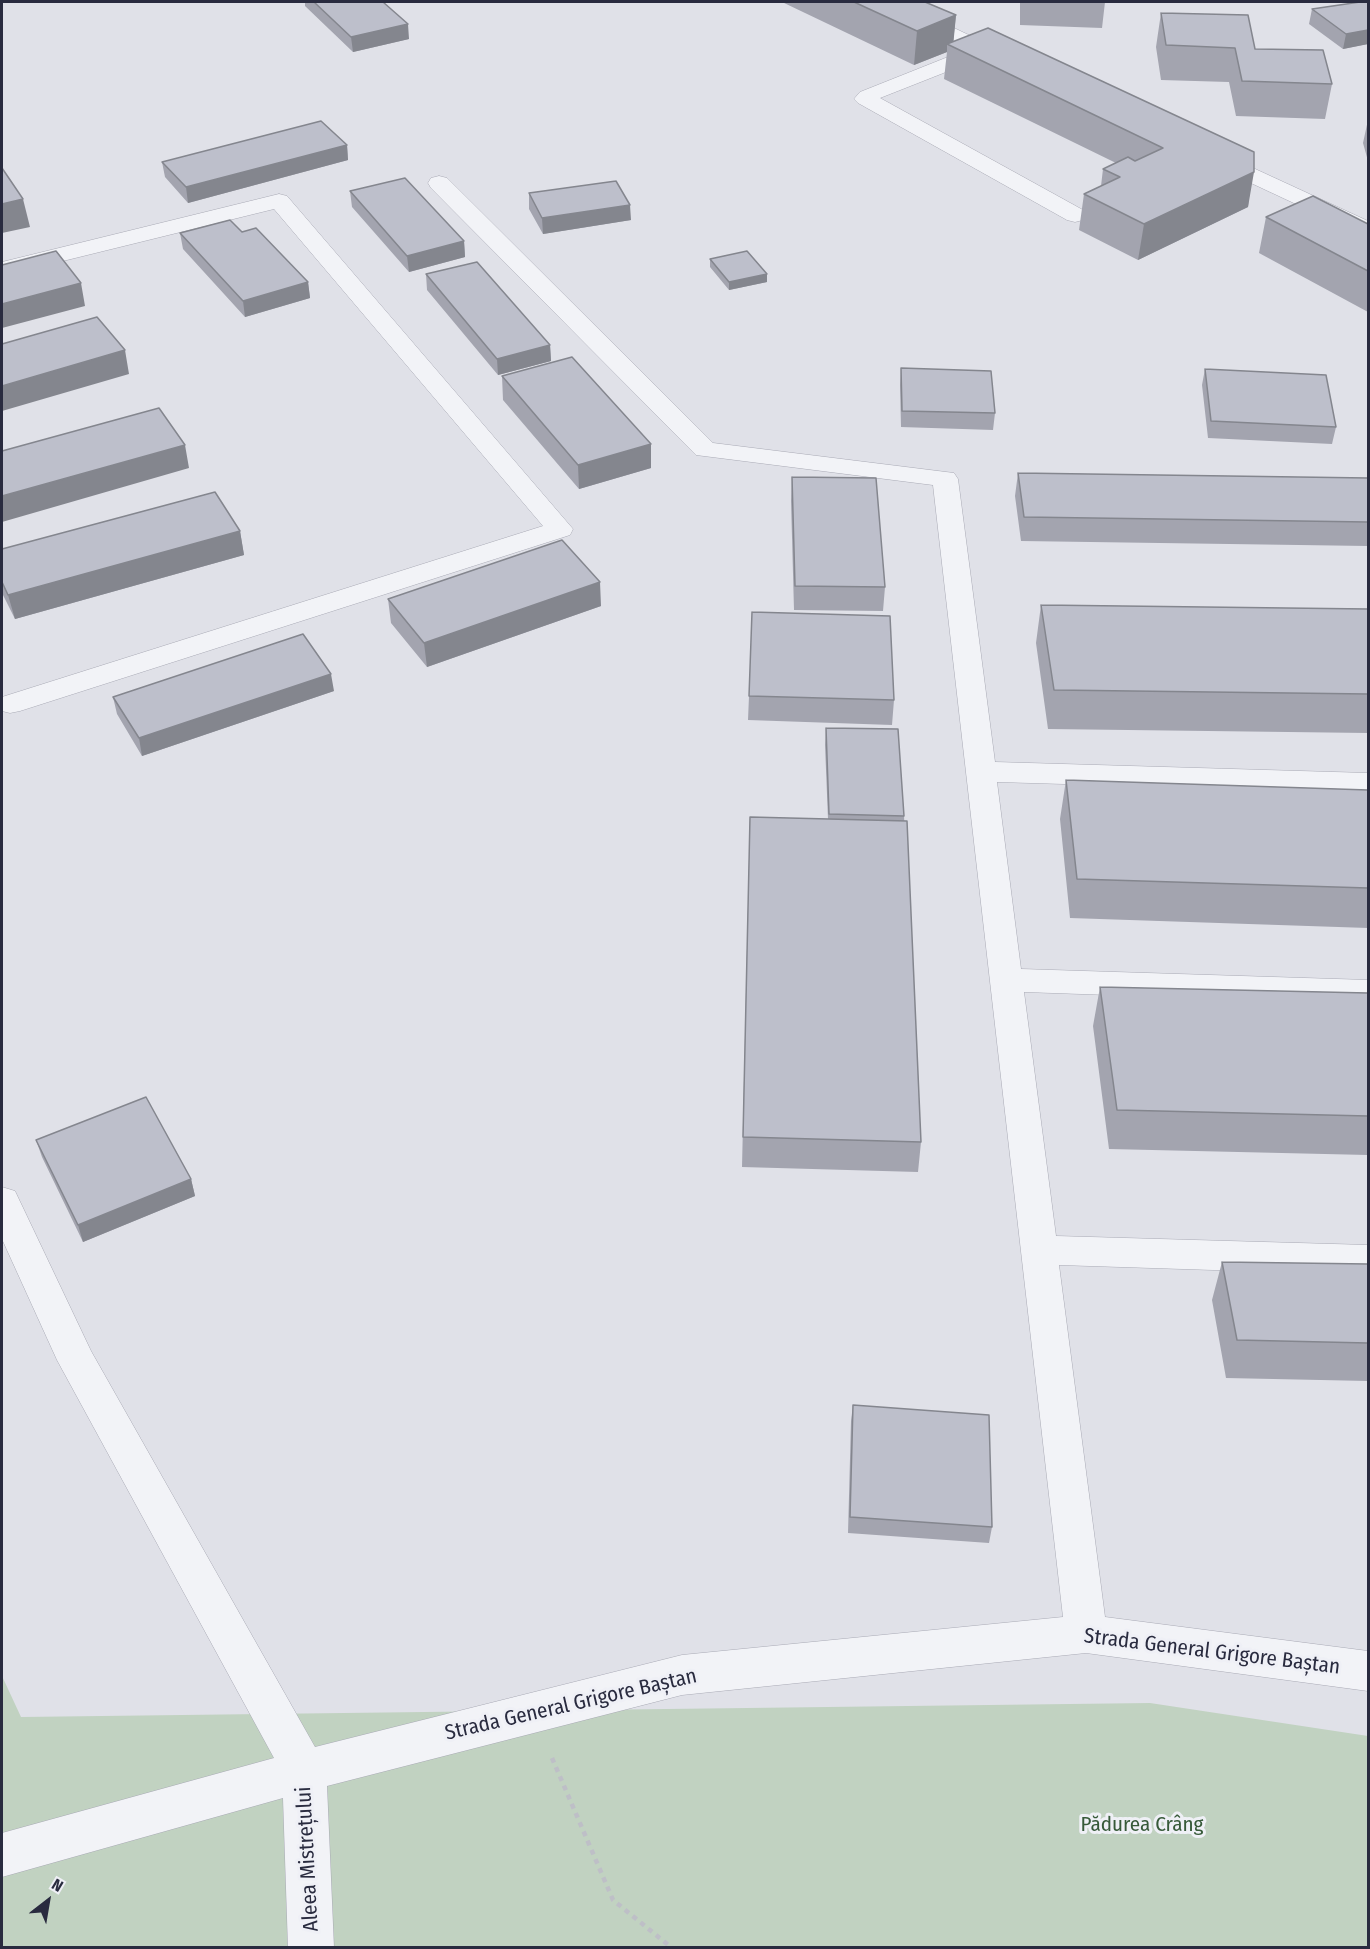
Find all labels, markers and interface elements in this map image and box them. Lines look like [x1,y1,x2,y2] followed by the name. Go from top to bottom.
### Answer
[1083,1624,1341,1680] street label: Strada General Grigore Baștan
[443,1664,699,1746] street label: Strada General Grigore Baștan
[292,1786,324,1932] street label: Aleea Mistrețului
[1081,1812,1203,1838] park label: Pădurea Crâng
[18,1871,78,1931] north arrow
[49,1875,67,1896] text: N

